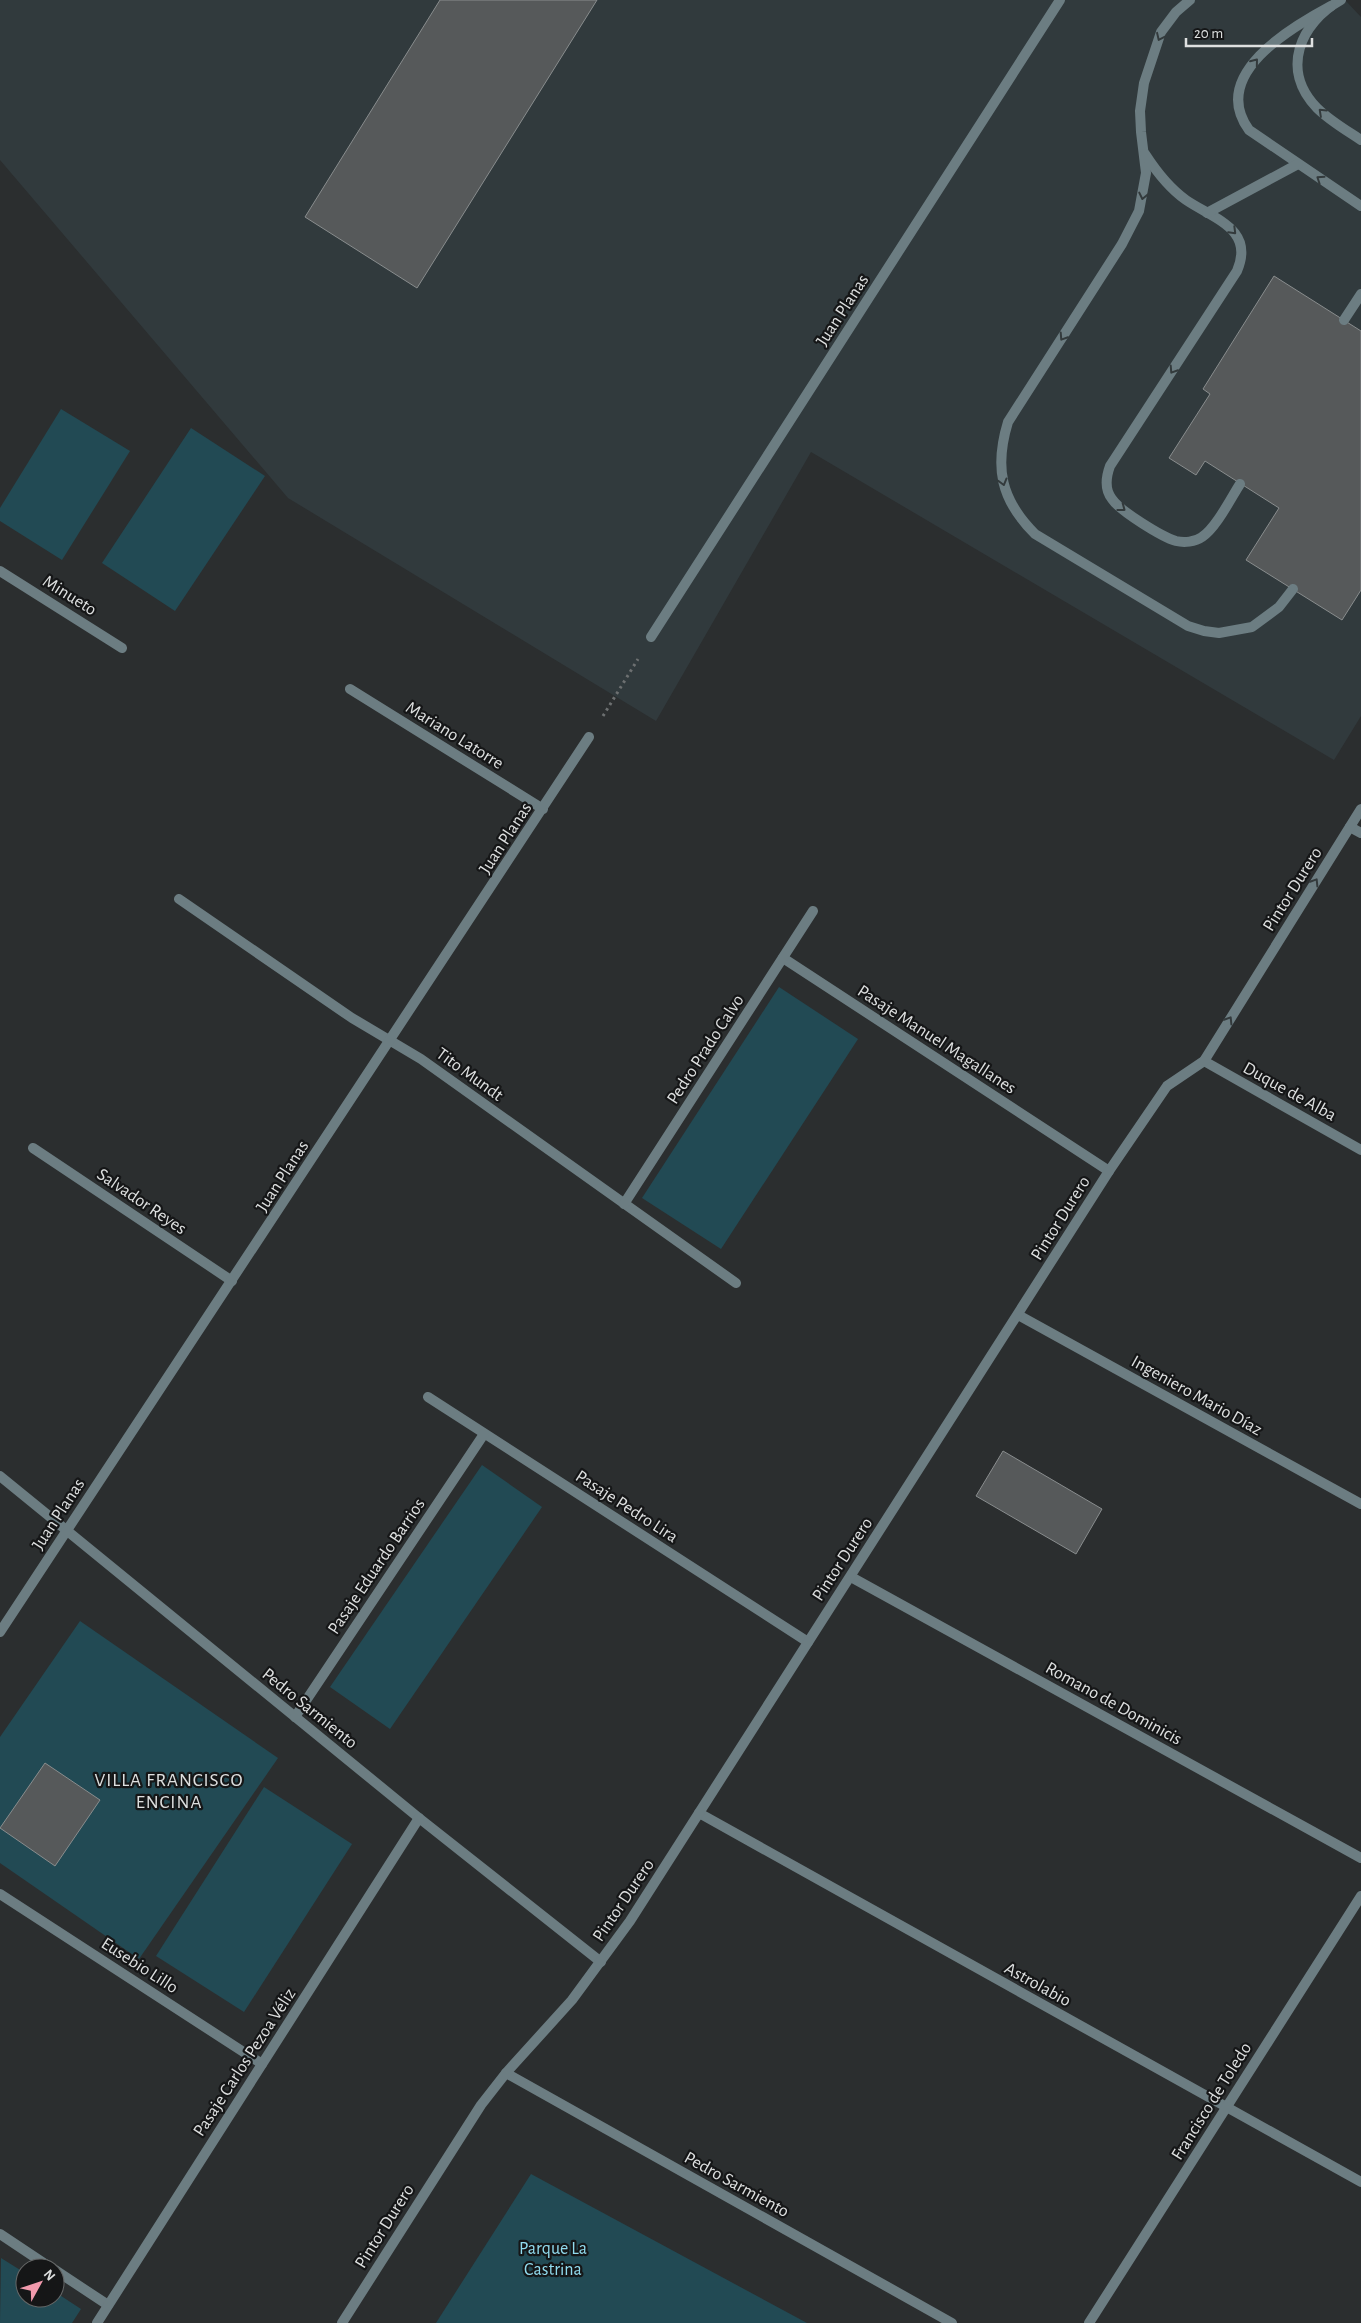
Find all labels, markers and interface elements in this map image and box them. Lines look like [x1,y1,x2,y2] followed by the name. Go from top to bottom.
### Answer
[1186,15,1312,47] scale bar
[1194,26,1223,41] text: 20 m
[1155,32,1166,41] one-way arrow
[1250,59,1258,68] one-way arrow
[1318,109,1327,118] one-way arrow
[1317,176,1326,185] one-way arrow
[1138,192,1148,201] one-way arrow
[1227,225,1236,234] one-way arrow
[813,272,872,349] street label: Juan Planas
[1059,331,1069,340] one-way arrow
[1169,365,1179,374] one-way arrow
[997,477,1008,486] one-way arrow
[1116,502,1126,511] one-way arrow
[39,572,100,619] street label: Minueto
[402,699,506,773] street label: Mariano Latorre
[476,800,535,877] street label: Juan Planas
[1260,844,1326,935] street label: Pintor Durero
[1309,878,1319,887] one-way arrow
[854,982,1019,1098] street label: Pasaje Manuel Magallanes
[664,992,748,1107] street label: Pedro Prado Calvo
[1223,1016,1233,1025] one-way arrow
[433,1045,506,1105] street label: Tito Mundt
[1240,1059,1339,1125] street label: Duque de Alba
[253,1138,312,1215] street label: Juan Planas
[94,1165,189,1238] street label: Salvador Reyes
[1028,1173,1094,1264] street label: Pintor Durero
[1128,1353,1265,1439] street label: Ingeniero Mario Díaz
[572,1467,681,1546] street label: Pasaje Pedro Lira
[29,1476,88,1553] street label: Juan Planas
[325,1496,429,1638] street label: Pasaje Eduardo Barrios
[809,1515,876,1604] street label: Pintor Durero
[1042,1659,1185,1749] street label: Romano de Dominicis
[258,1665,360,1753] street label: Pedro Sarmiento
[94,1771,244,1812] district label: VILLA FRANCISCO ENCINA
[590,1856,658,1945] street label: Pintor Durero
[98,1934,181,1997] street label: Eusebio Lillo
[1001,1959,1074,2010] street label: Astrolabio
[190,1985,299,2140] street label: Pasaje Carlos Pezoa Véliz
[1168,2039,1255,2163] street label: Francisco de Toledo
[681,2149,792,2221] street label: Pedro Sarmiento
[352,2181,418,2272] street label: Pintor Durero
[519,2240,587,2279] park label: Parque La Castrina
[15,2258,65,2308] north arrow
[41,2267,58,2284] text: N

